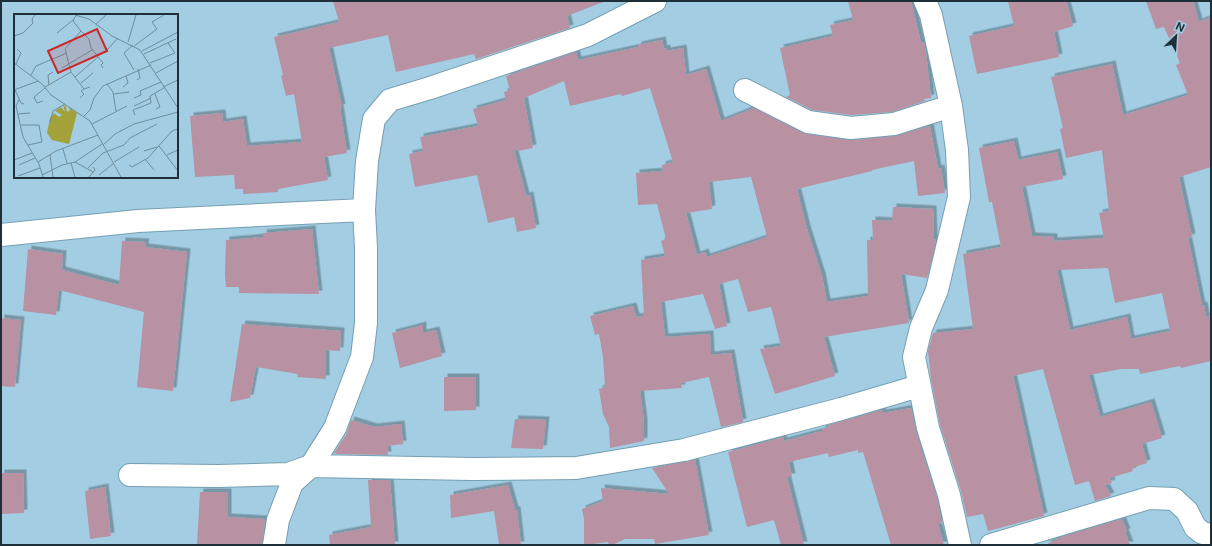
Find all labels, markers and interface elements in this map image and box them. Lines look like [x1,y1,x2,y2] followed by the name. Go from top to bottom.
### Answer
[14,14,178,178] inset map
[1156,16,1196,56] north arrow
[1173,19,1187,35] text: N

